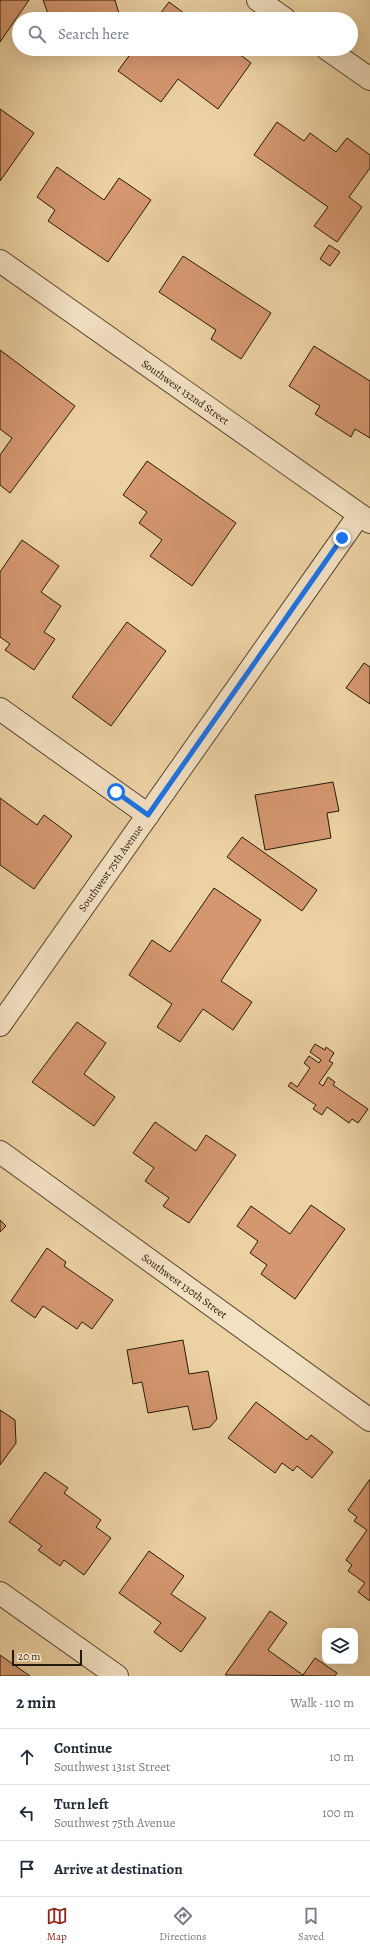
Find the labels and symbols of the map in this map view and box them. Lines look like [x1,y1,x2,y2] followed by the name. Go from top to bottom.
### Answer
[139,356,233,428] street label: Southwest 132nd Street
[333,529,351,547] route end
[107,783,125,801] route start
[75,821,146,914] street label: Southwest 75th Avenue
[139,1250,231,1322] street label: Southwest 130th Street
[12,1648,82,1667] scale bar

